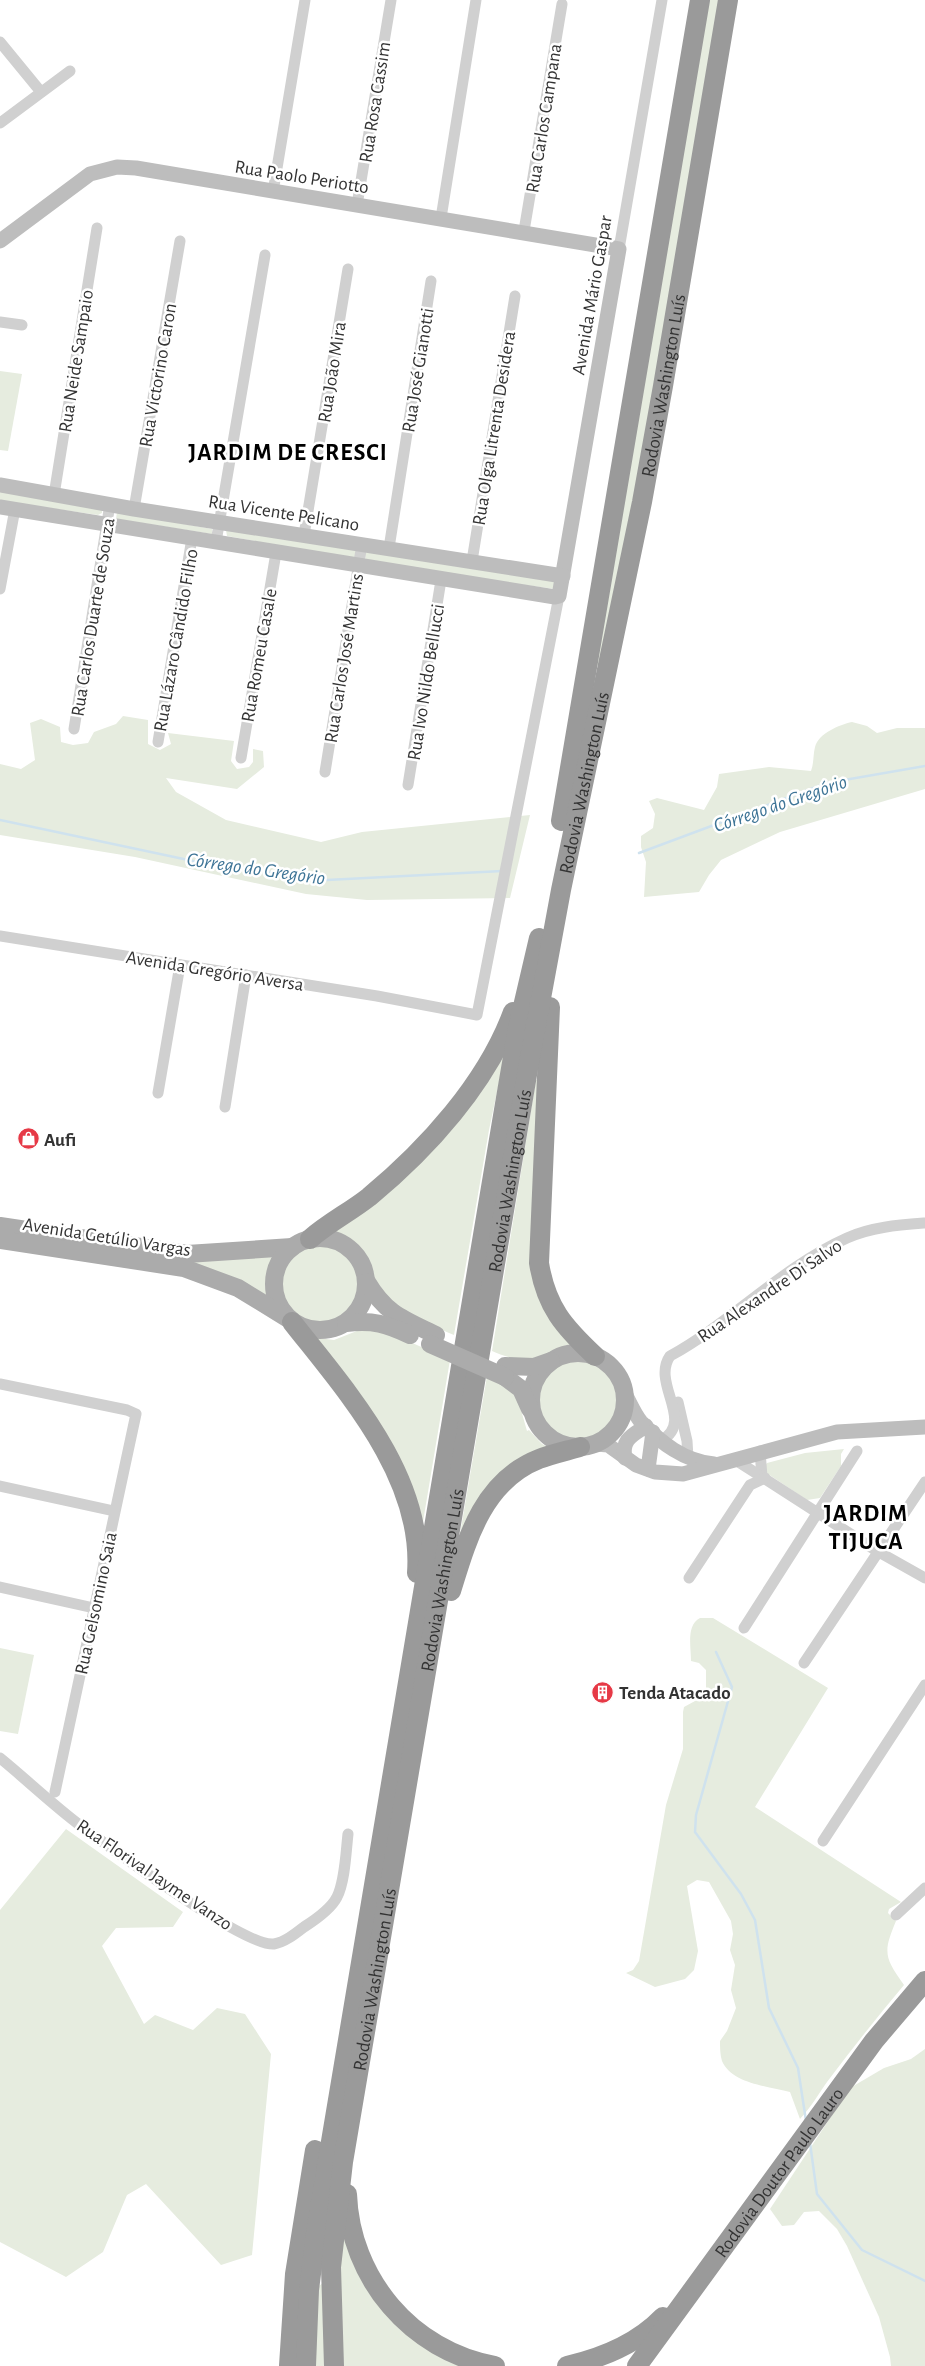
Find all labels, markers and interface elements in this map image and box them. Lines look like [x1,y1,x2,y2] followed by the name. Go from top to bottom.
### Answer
[357,40,394,164] street label: Rua Rosa Cassim
[523,42,566,194] street label: Rua Carlos Campana
[233,158,370,197] street label: Rua Paolo Periotto
[569,214,616,376] street label: Avenida Mário Gaspar
[56,289,97,434] street label: Rua Neide Sampaio
[639,293,689,479] street label: Rodovia Washington Luís
[136,302,180,449] street label: Rua Victorino Caron
[399,307,438,434] street label: Rua José Gianotti
[315,320,350,424] street label: Rua João Mira
[470,329,519,527] street label: Rua Olga Litrenta Desidera
[188,441,388,465] district label: JARDIM DE CRESCI
[207,492,361,535] street label: Rua Vicente Pelicano
[68,516,119,718] street label: Rua Carlos Duarte de Souza
[151,547,202,733] street label: Rua Lázaro Cândido Filho
[322,572,367,744] street label: Rua Carlos José Martins
[238,587,281,724] street label: Rua Romeu Casale
[405,603,448,762] street label: Rua Ivo Nildo Bellucci
[557,690,613,875] street label: Rodovia Washington Luís
[711,772,850,836] water label: Córrego do Gregório
[185,849,326,889] water label: Córrego do Gregório
[125,948,305,995] street label: Avenida Gregório Aversa
[486,1088,535,1274] street label: Rodovia Washington Luís
[16,1127,40,1151] shop icon: Aufi
[44,1131,76,1150] place label: Aufi
[21,1215,192,1260] street label: Avenida Getúlio Vargas
[694,1236,845,1347] street label: Rua Alexandre Di Salvo
[418,1487,468,1673] street label: Rodovia Washington Luís
[824,1502,908,1554] district label: JARDIM TIJUCA
[72,1530,121,1676] street label: Rua Gelsomino Saia
[591,1680,615,1704] building icon: Tenda Atacado
[619,1684,731,1703] place label: Tenda Atacado
[73,1816,235,1934] street label: Rua Florival Jayme Vanzo
[351,1887,400,2072] street label: Rodovia Washington Luís
[712,2085,848,2261] street label: Rodovia Doutor Paulo Lauro

